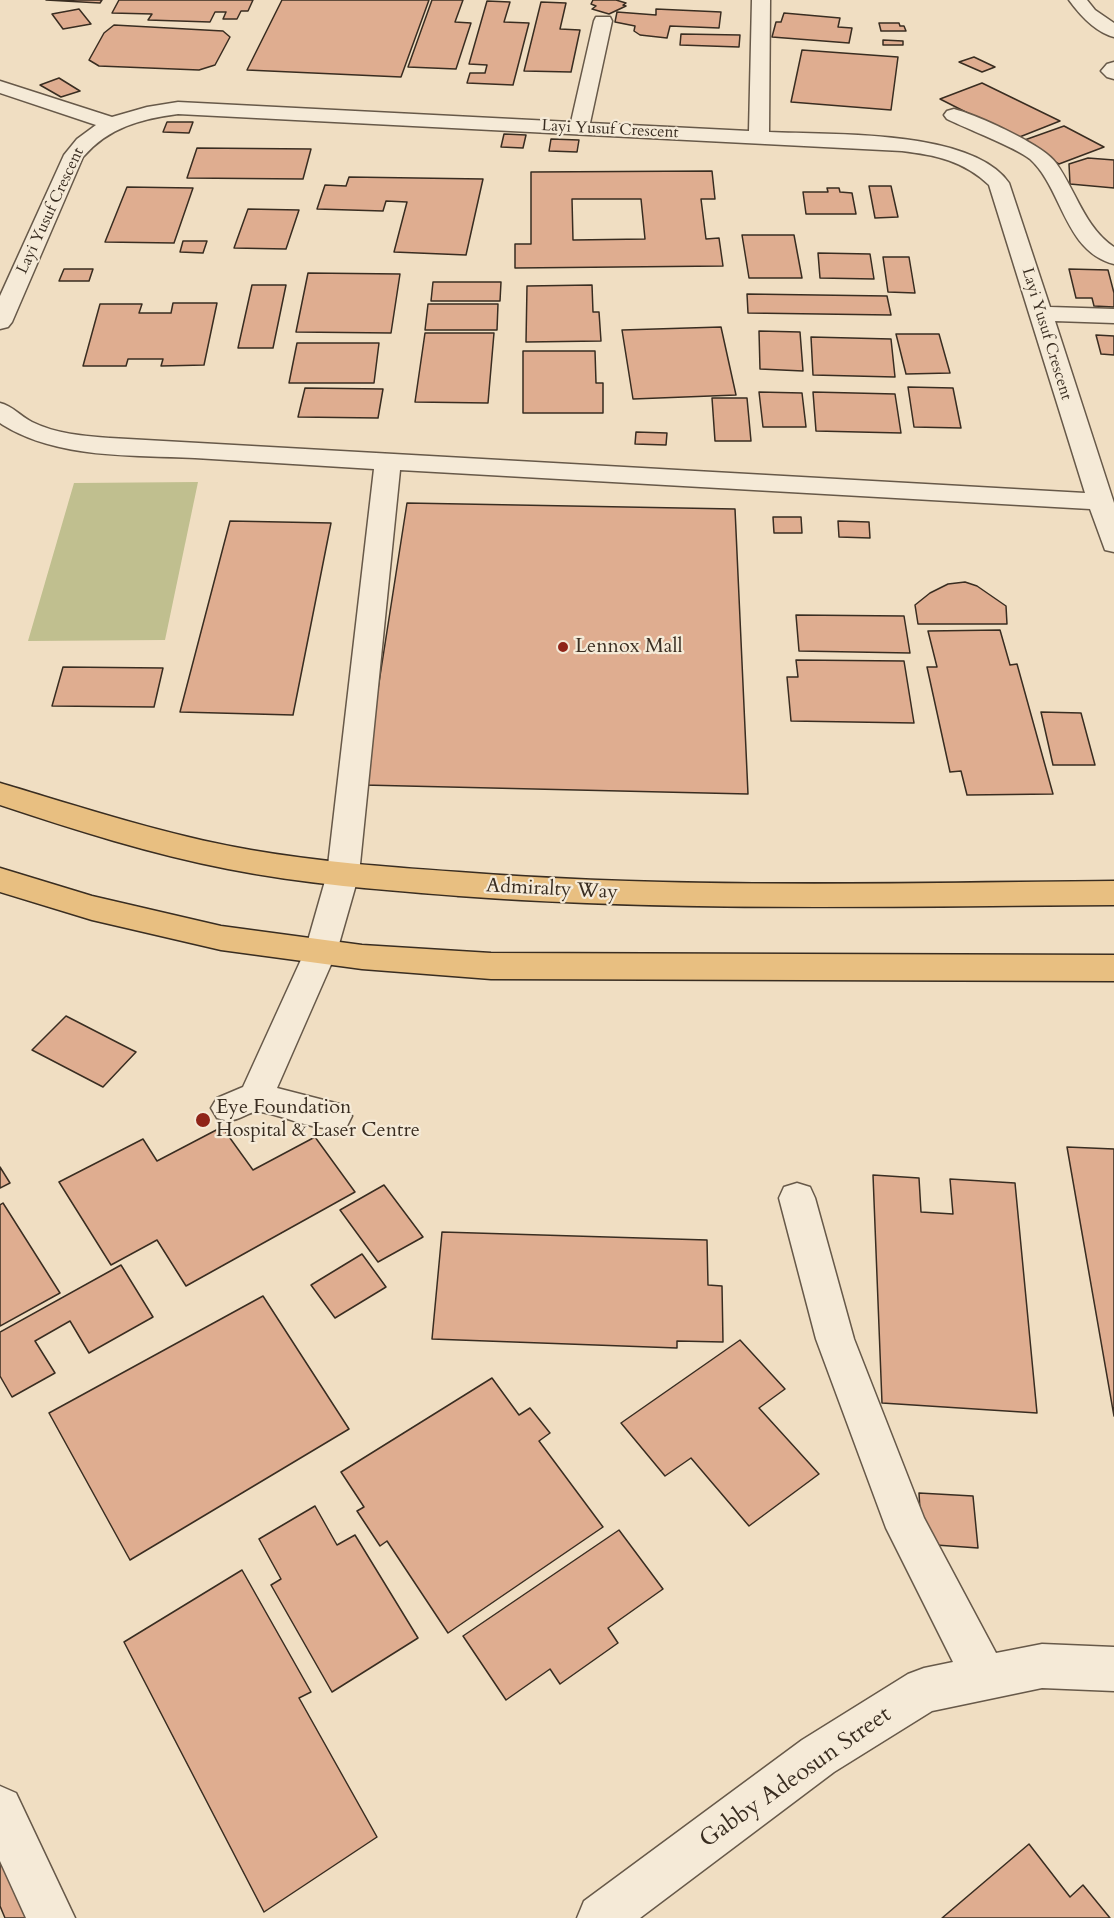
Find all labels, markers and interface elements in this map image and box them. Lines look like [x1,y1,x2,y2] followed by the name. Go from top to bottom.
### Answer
[541,117,679,143] street label: Layi Yusuf Crescent
[13,145,89,277] street label: Layi Yusuf Crescent
[1017,266,1075,402] street label: Layi Yusuf Crescent
[575,635,683,659] place label: Lennox Mall
[556,640,570,654] marker: Lennox Mall
[485,875,619,905] street label: Admiralty Way
[216,1096,420,1143] place label: Eye Foundation Hospital & Laser Centre
[194,1111,212,1129] marker: Eye Foundation Hospital & Laser Centre
[695,1701,897,1855] street label: Gabby Adeosun Street

